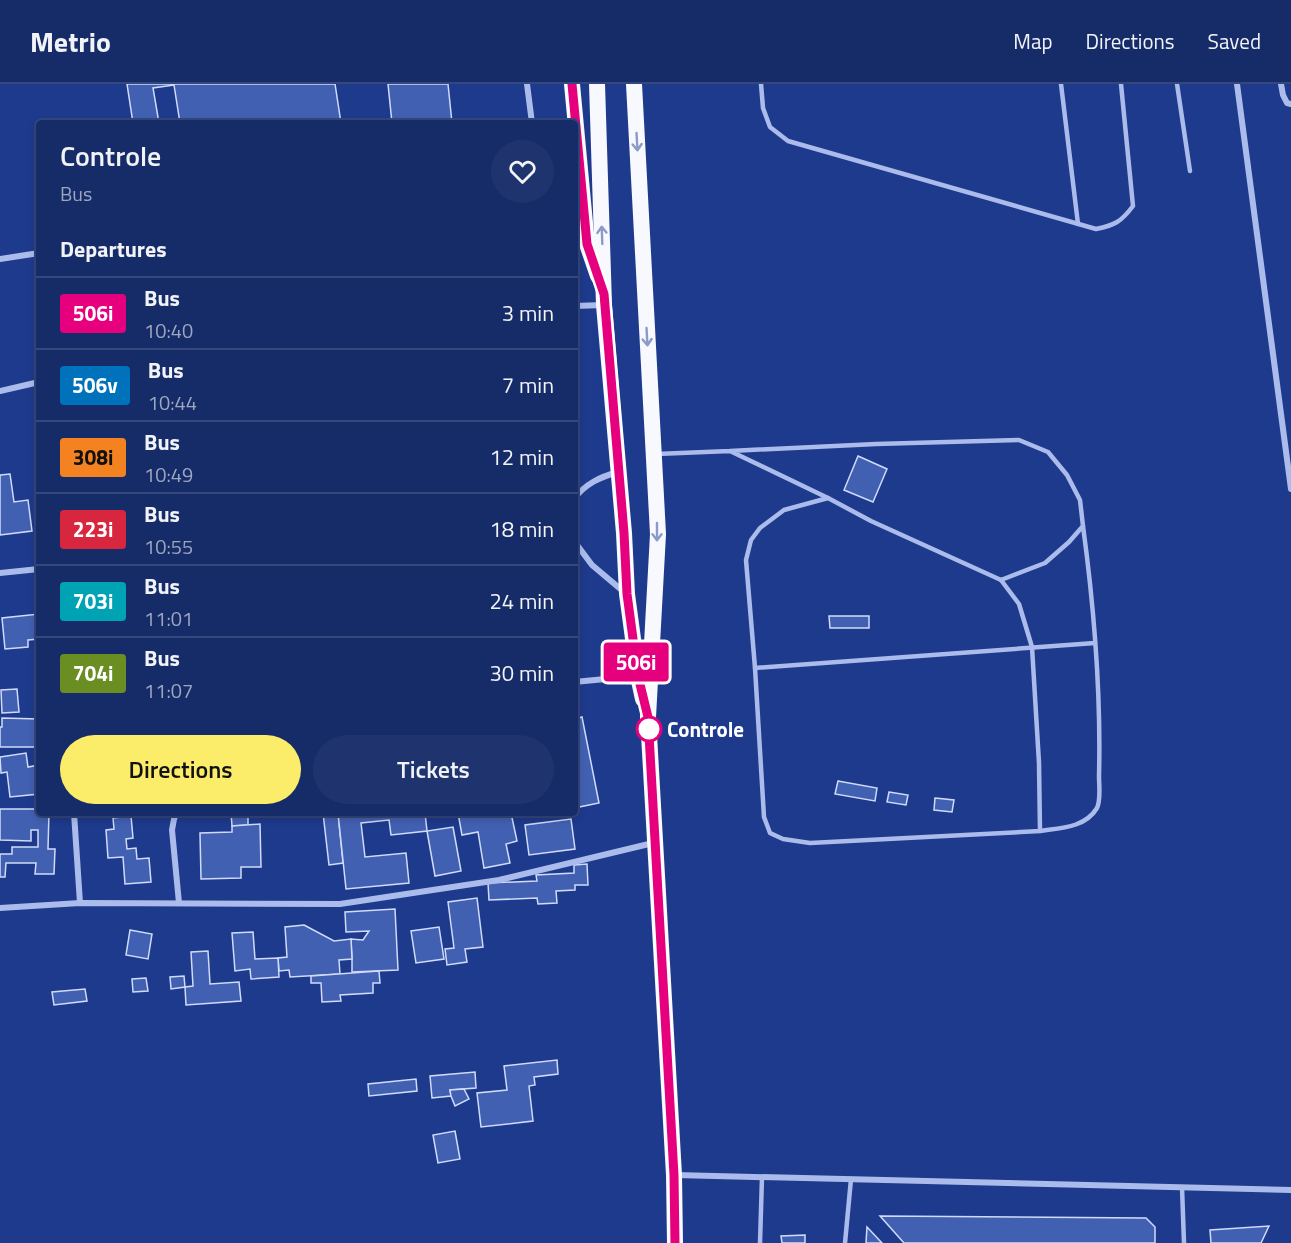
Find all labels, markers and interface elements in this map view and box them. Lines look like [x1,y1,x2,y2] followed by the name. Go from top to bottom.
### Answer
[30,20,111,63] text: Metrio
[1013,25,1053,57] text: Map
[1086,25,1175,57] text: Directions
[1208,25,1261,57] text: Saved
[632,132,643,152] one-way arrow
[60,134,161,177] text: Controle
[491,140,554,203] button: heart
[60,178,92,209] text: Bus
[597,226,608,246] one-way arrow
[60,232,167,266] text: Departures
[144,281,180,315] text: Bus
[502,296,554,330] text: 3 min
[73,297,113,329] text: 506i
[144,315,193,346] text: 10:40
[642,327,653,347] one-way arrow
[148,353,184,387] text: Bus
[502,368,554,402] text: 7 min
[72,369,118,401] text: 506v
[148,387,197,418] text: 10:44
[144,425,180,459] text: Bus
[489,440,554,474] text: 12 min
[73,441,113,473] text: 308i
[144,459,193,490] text: 10:49
[144,497,180,531] text: Bus
[489,512,554,546] text: 18 min
[73,513,113,545] text: 223i
[651,521,663,541] one-way arrow
[144,531,193,562] text: 10:55
[144,569,180,603] text: Bus
[489,584,554,618] text: 24 min
[73,585,113,617] text: 703i
[144,603,193,634] text: 11:01
[144,641,180,675] text: Bus
[594,642,678,682] line badge: 506i
[616,646,656,678] text: 506i
[489,656,554,690] text: 30 min
[73,657,113,689] text: 704i
[144,675,193,706] text: 11:07
[667,713,744,745] place label: Controle
[636,716,662,742] marker: Controle
[60,735,301,804] button: Directions
[313,735,554,804] button: Tickets

